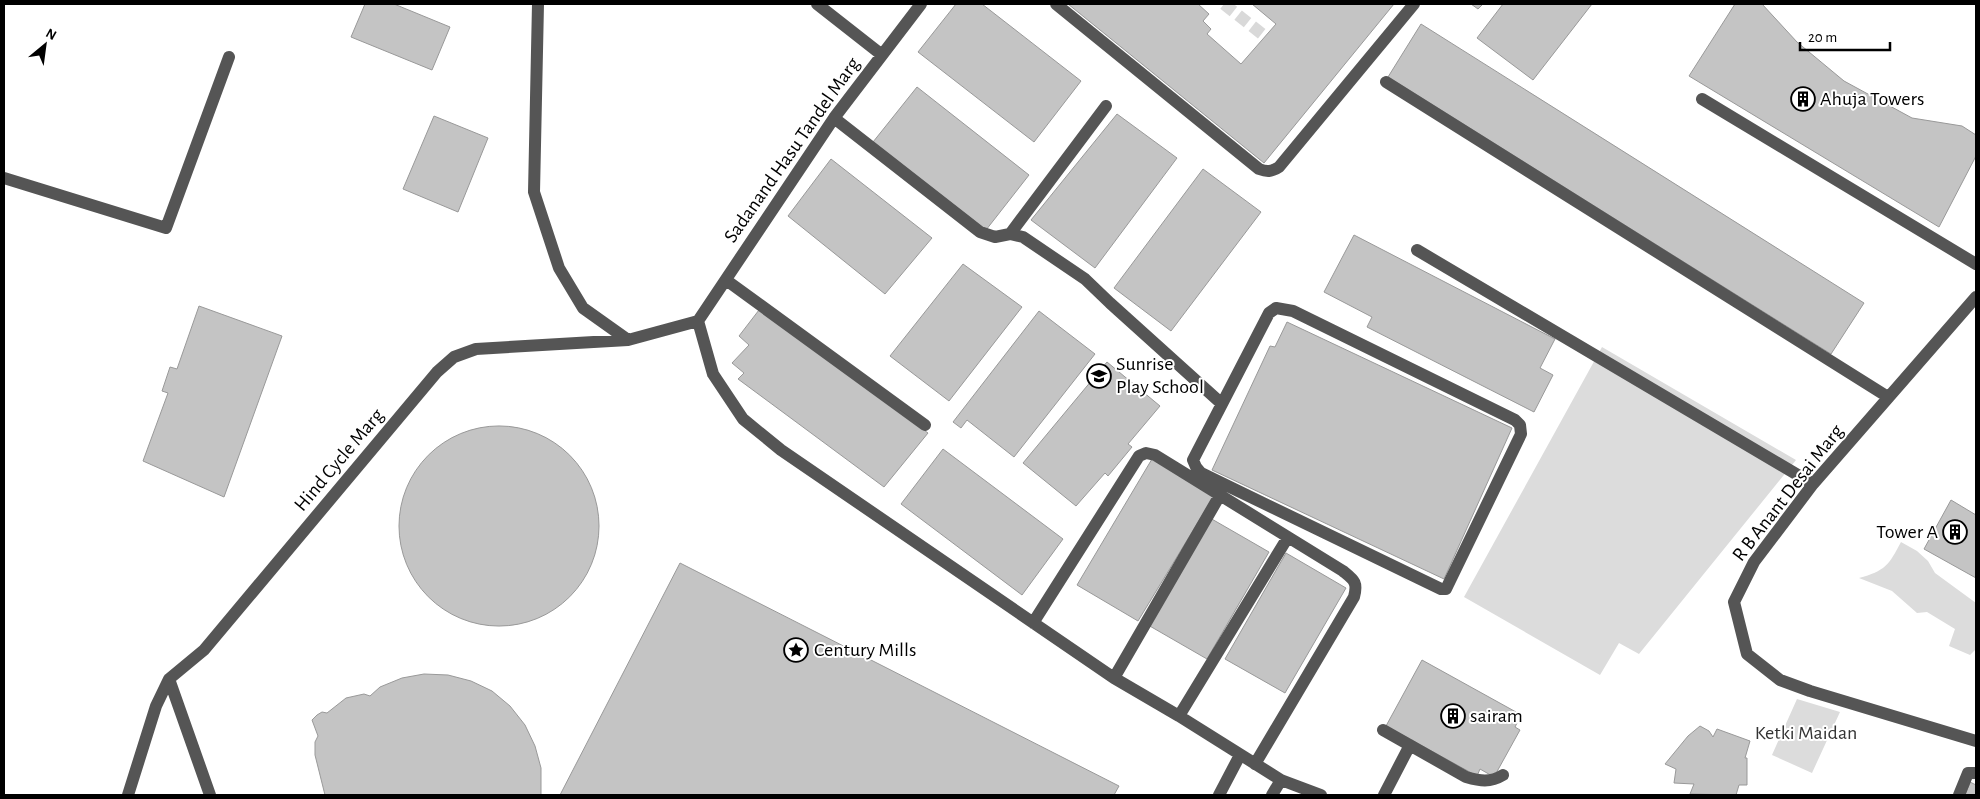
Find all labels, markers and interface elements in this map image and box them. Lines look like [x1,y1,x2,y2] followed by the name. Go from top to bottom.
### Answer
[20,20,70,70] north arrow
[1800,20,1890,52] scale bar
[43,26,58,43] text: N
[1808,30,1837,45] text: 20 m
[720,54,864,246] street label: Sadanand Hasu Tandel Marg
[1790,86,1816,112] building icon: Ahuja Towers
[1820,89,1924,109] place label: Ahuja Towers
[1116,354,1204,397] place label: Sunrise Play School
[1086,363,1112,389] school or university icon: Sunrise Play School
[291,405,388,515] street label: Hind Cycle Marg
[1729,421,1847,565] street label: R B Anant Desai Marg
[1942,519,1968,545] building icon: Tower A
[1876,522,1938,542] place label: Tower A
[783,637,809,663] place icon: Century Mills
[814,640,916,660] place label: Century Mills
[1440,703,1466,729] building icon: sairam
[1470,706,1523,726] place label: sairam
[1755,723,1857,743] park label: Ketki Maidan

